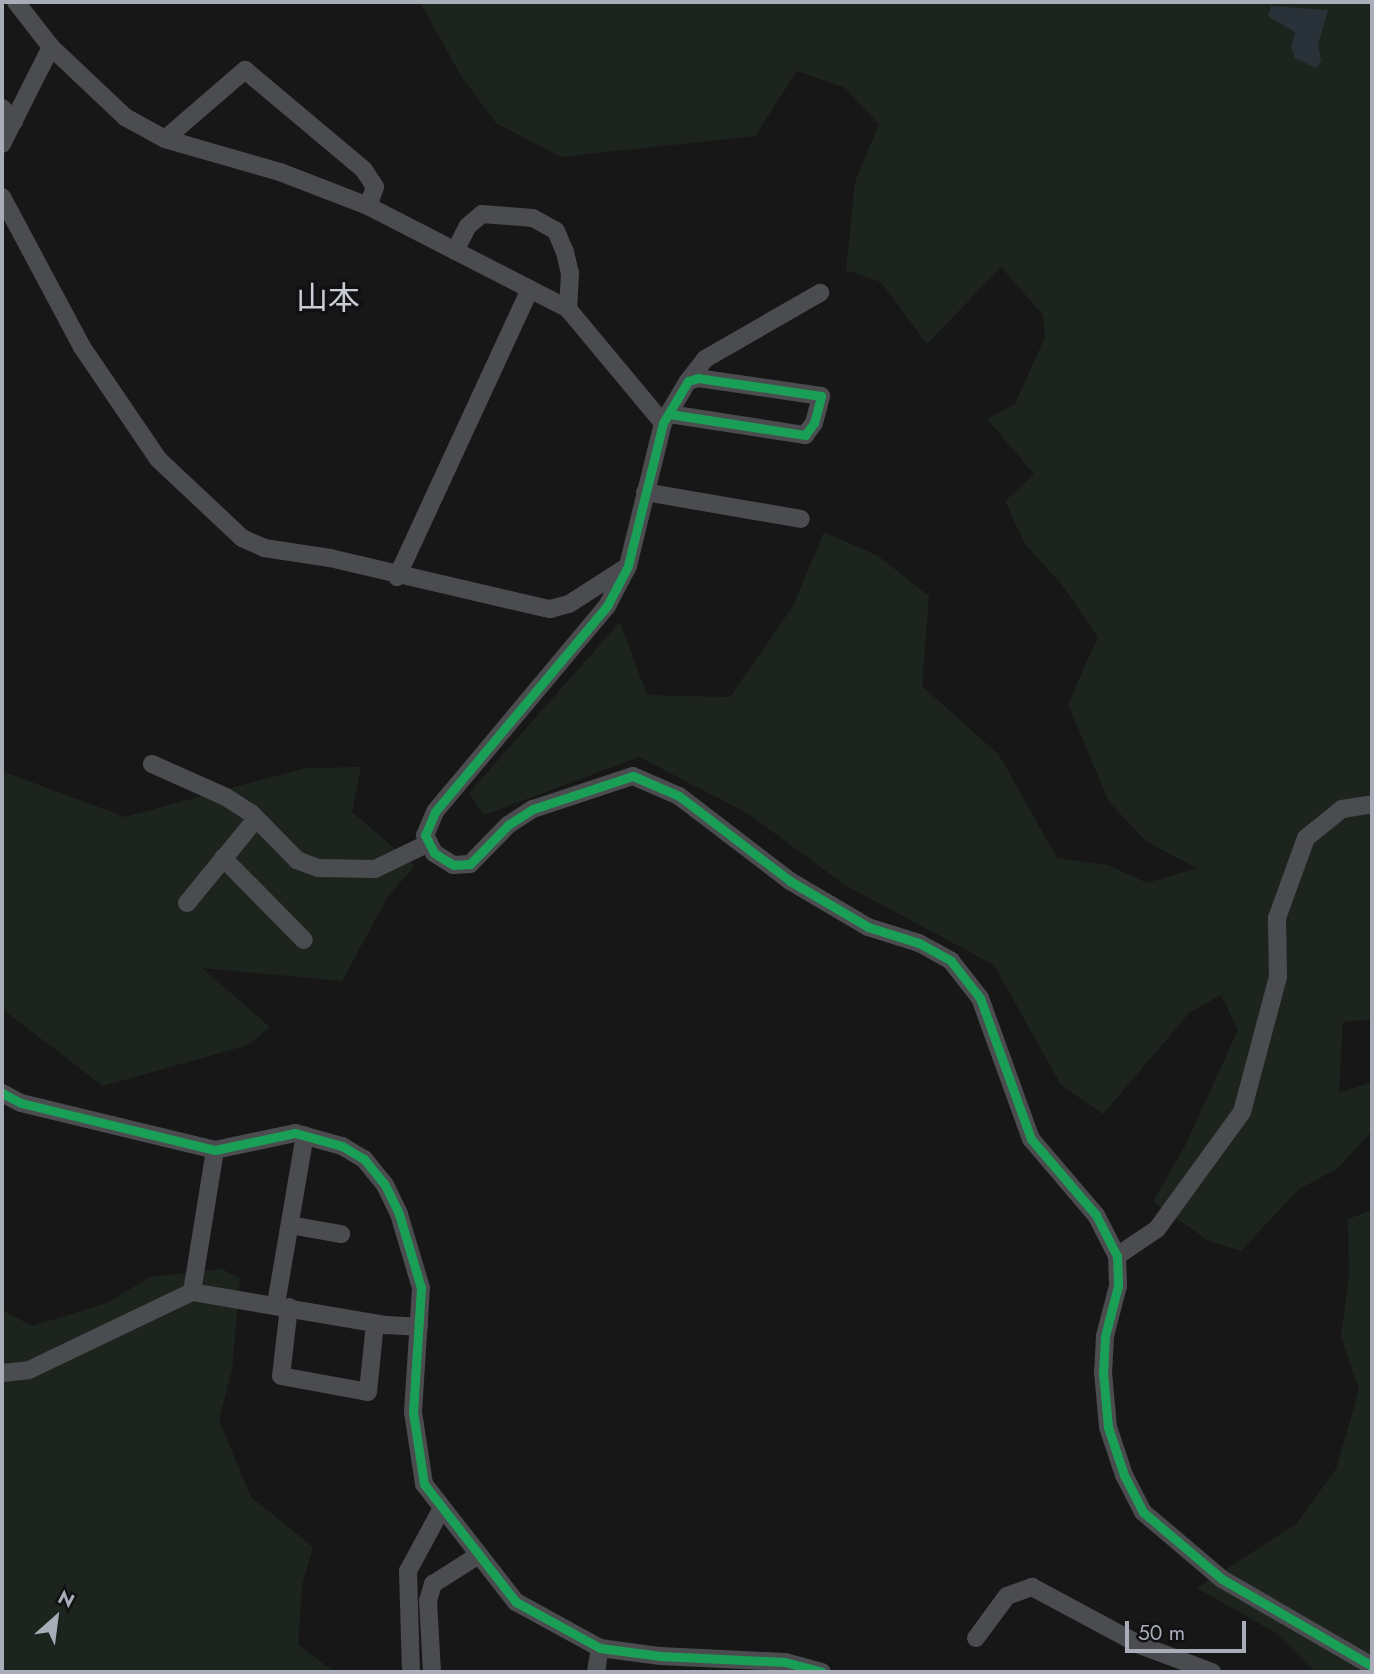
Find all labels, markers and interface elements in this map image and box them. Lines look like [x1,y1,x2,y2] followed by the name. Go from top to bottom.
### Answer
[296,279,360,317] district label: 山本
[21,1583,91,1653] north arrow
[53,1584,79,1614] text: N
[1129,1608,1250,1652] scale bar
[1138,1618,1185,1648] text: 50 m

